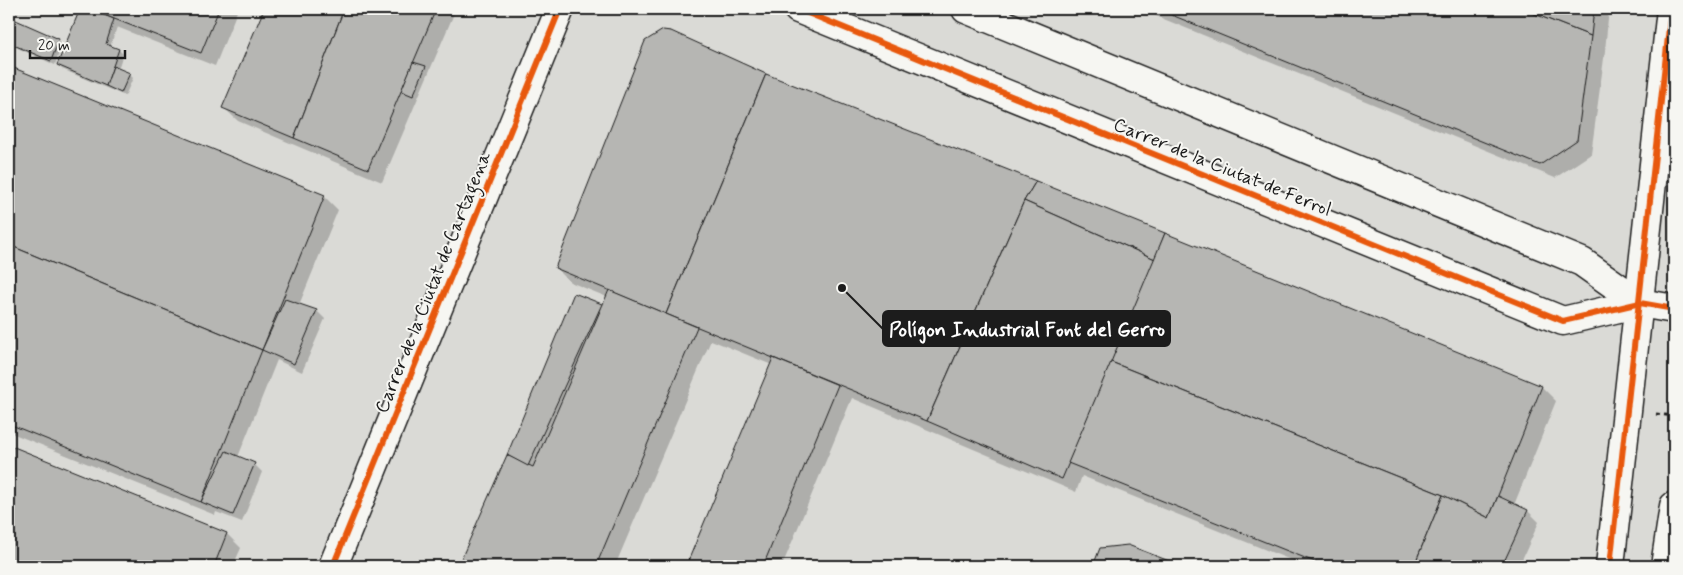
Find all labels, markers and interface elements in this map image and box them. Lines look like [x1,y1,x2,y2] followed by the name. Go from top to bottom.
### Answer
[30,28,125,60] scale bar
[38,36,70,56] text: 20 m
[1110,112,1335,223] street label: Carrer de la Ciutat de Ferrol
[369,148,500,418] street label: Carrer de la Ciutat de Cartagena
[883,311,1170,346] callout: Polígon Industrial Font del Gerro
[889,317,1165,344] text: Polígon Industrial Font del Gerro

